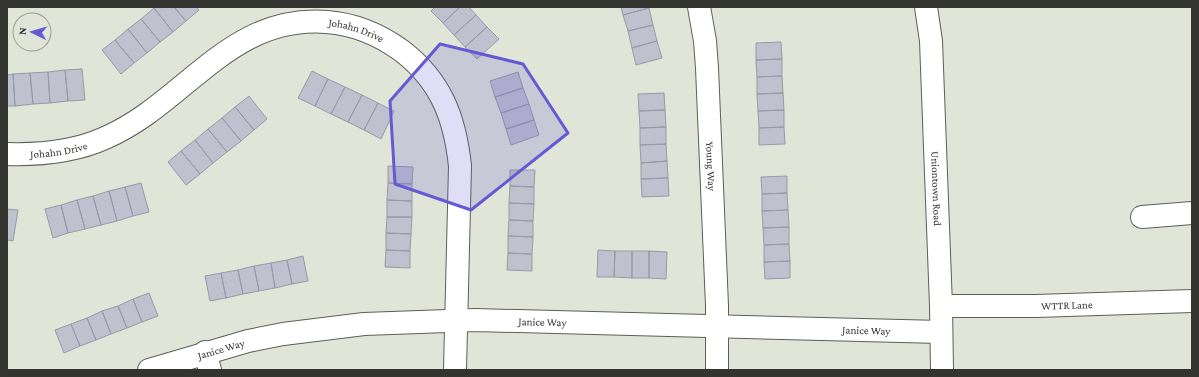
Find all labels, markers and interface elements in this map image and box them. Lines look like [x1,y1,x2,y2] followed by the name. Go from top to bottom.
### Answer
[12,12,52,52] north arrow
[327,16,386,45] street label: Johahn Drive
[16,26,28,35] text: N
[29,139,89,161] street label: Johahn Drive
[704,141,718,192] street label: Young Way
[929,151,944,226] street label: Uniontown Road
[1041,298,1093,312] street label: WTTR Lane
[517,315,568,329] street label: Janice Way
[841,323,892,338] street label: Janice Way
[195,336,247,363] street label: Janice Way

